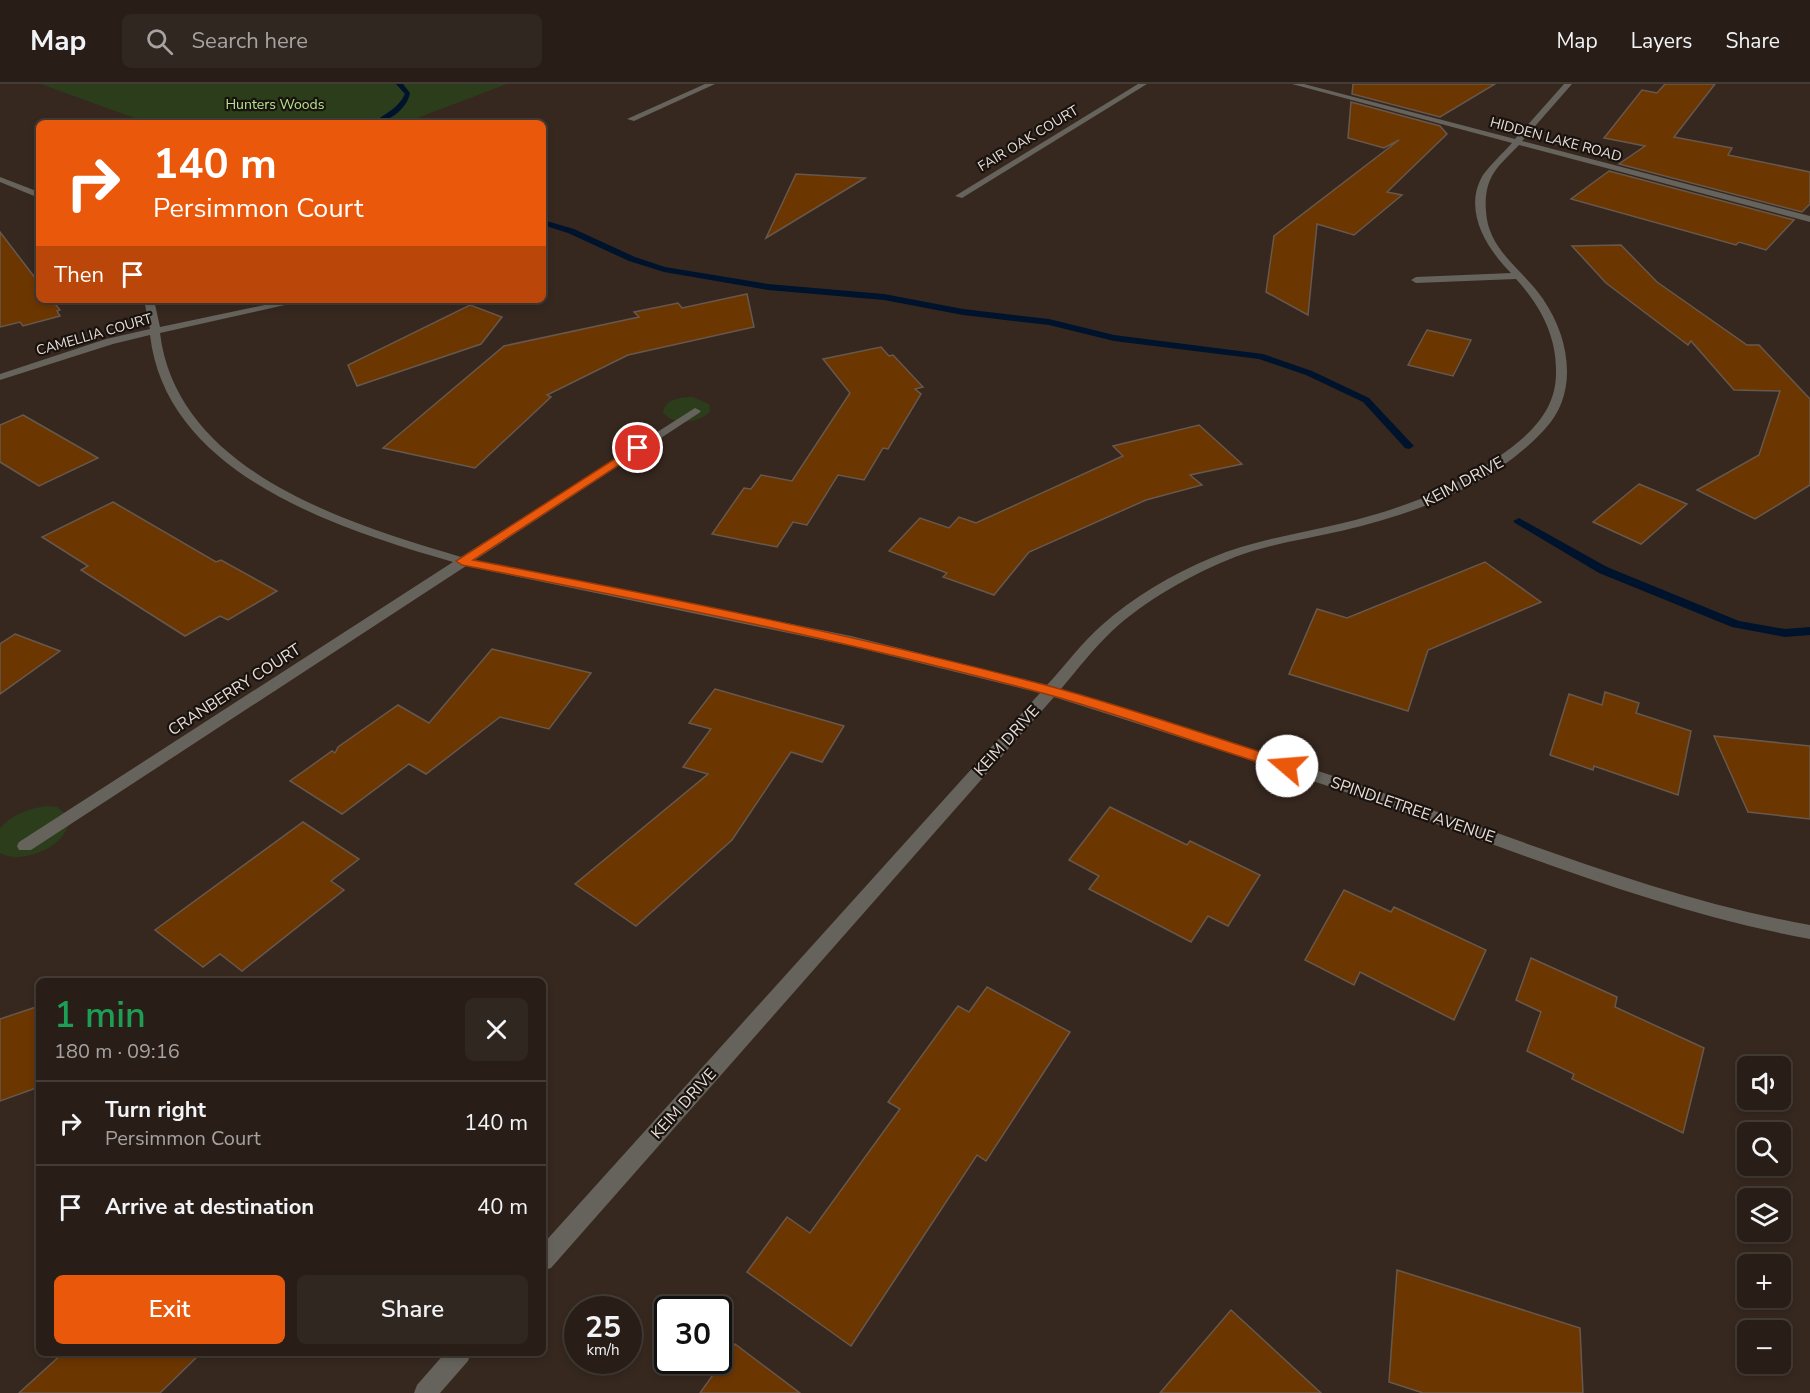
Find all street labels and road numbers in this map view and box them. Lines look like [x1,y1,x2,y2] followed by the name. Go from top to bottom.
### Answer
[974,101,1083,176] street label: FAIR OAK COURT
[1488,113,1624,166] street label: HIDDEN LAKE ROAD
[34,309,155,360] street label: CAMELLIA COURT
[1419,451,1508,512] street label: KEIM DRIVE
[164,638,306,741] street label: CRANBERRY COURT
[969,701,1044,781] street label: KEIM DRIVE
[1327,771,1498,848] street label: SPINDLETREE AVENUE
[646,1064,721,1144] street label: KEIM DRIVE

